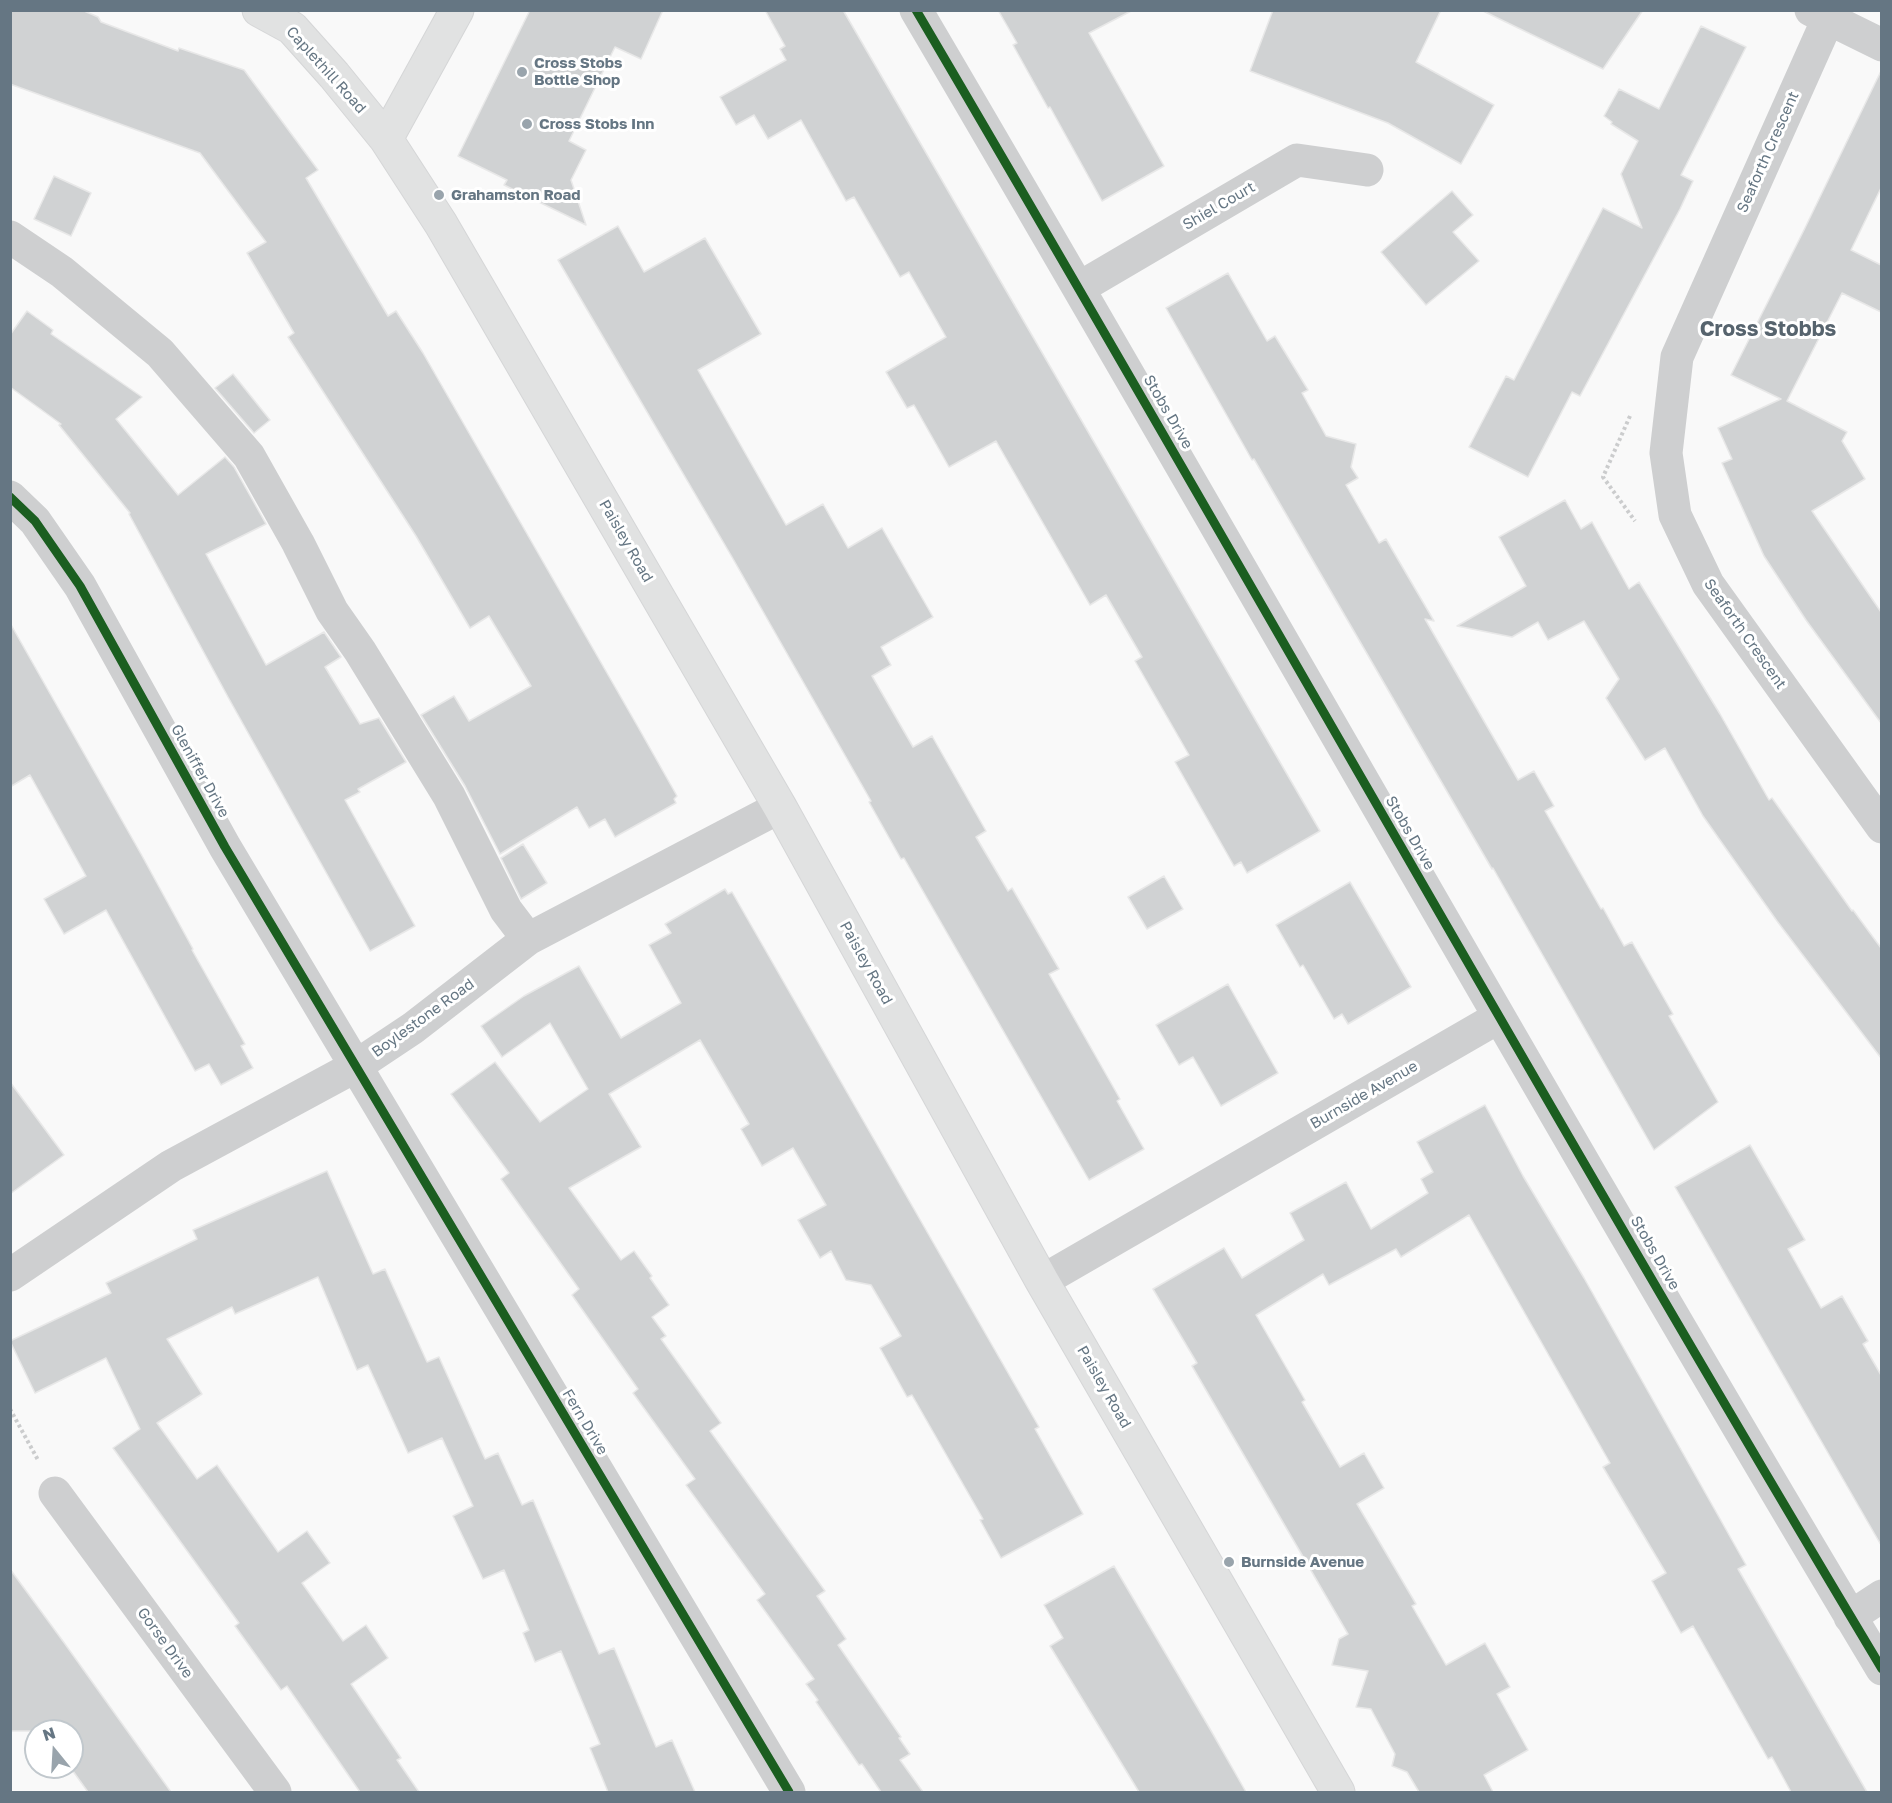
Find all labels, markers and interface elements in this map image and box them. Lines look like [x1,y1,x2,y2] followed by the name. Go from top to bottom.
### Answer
[282,23,370,117] street label: Caplethill Road
[534,54,622,89] place label: Cross Stobs Bottle Shop
[515,65,529,79] marker: Cross Stobs Bottle Shop
[1733,89,1803,215] street label: Seaforth Crescent
[539,115,654,133] place label: Cross Stobs Inn
[520,117,534,131] marker: Cross Stobs Inn
[1180,178,1258,234] street label: Shiel Court
[451,186,581,204] place label: Grahamston Road
[432,188,446,202] marker: Grahamston Road
[1700,316,1836,342] district label: Cross Stobbs
[1140,372,1196,452] street label: Stobs Drive
[595,497,657,585] street label: Paisley Road
[1700,575,1790,693] street label: Seaforth Crescent
[167,721,233,821] street label: Gleniffer Drive
[1382,793,1438,873] street label: Stobs Drive
[836,918,896,1008] street label: Paisley Road
[368,975,478,1061] street label: Boylestone Road
[1307,1057,1421,1133] street label: Burnside Avenue
[1627,1213,1683,1293] street label: Stobs Drive
[1073,1343,1135,1431] street label: Paisley Road
[558,1386,612,1458] street label: Fern Drive
[1241,1553,1364,1571] place label: Burnside Avenue
[1222,1555,1236,1569] marker: Burnside Avenue
[133,1604,197,1682] street label: Gorse Drive
[24,1719,84,1779] north arrow
[40,1722,58,1745] text: N

